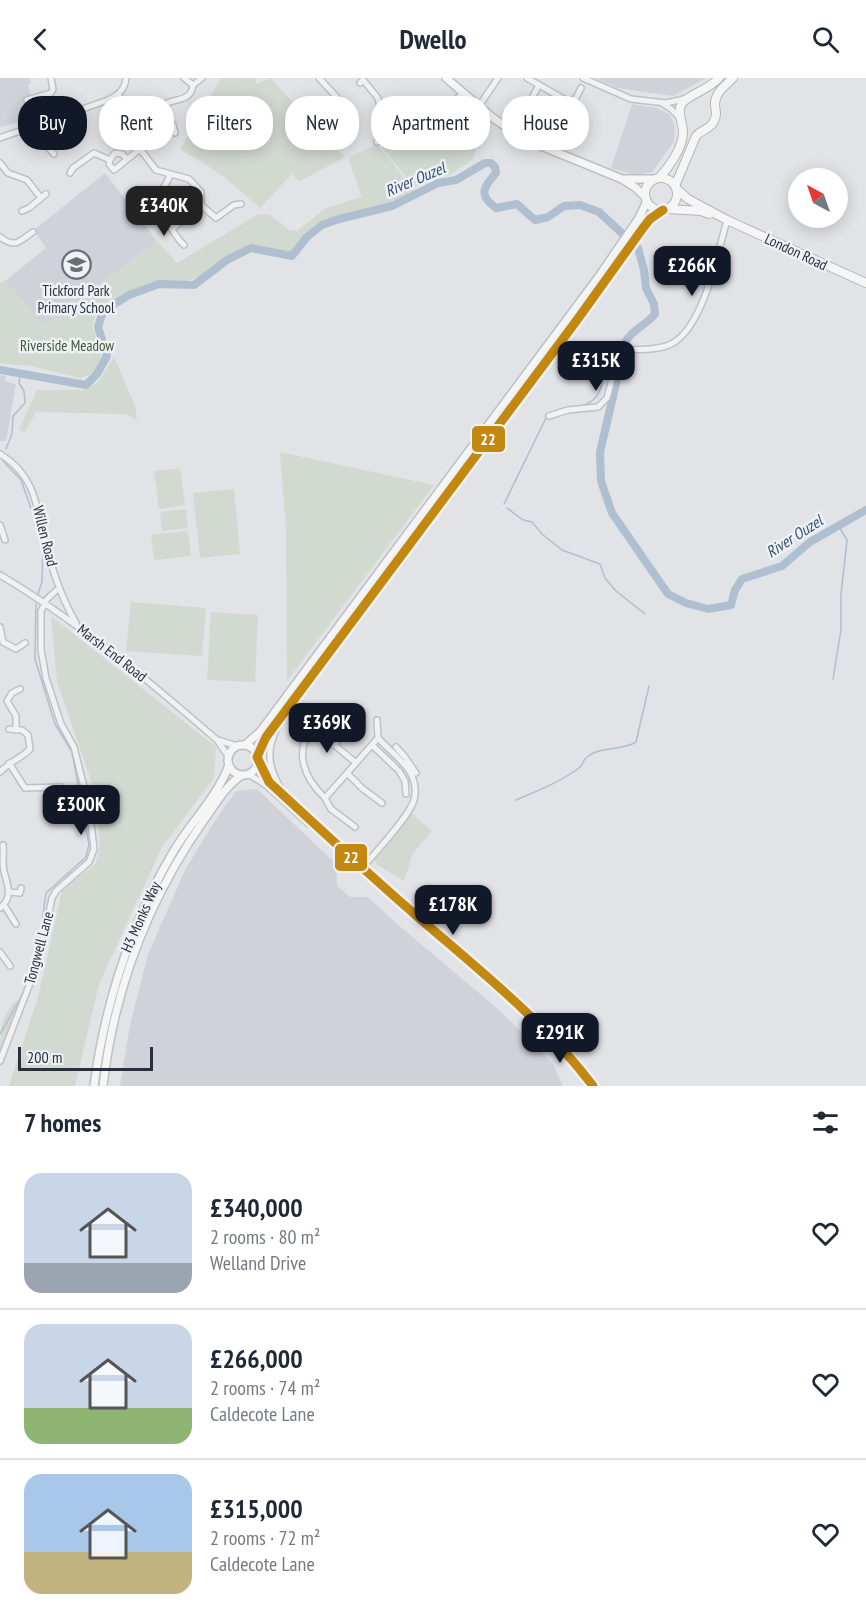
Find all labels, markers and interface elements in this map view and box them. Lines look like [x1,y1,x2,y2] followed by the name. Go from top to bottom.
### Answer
[399,22,467,56] text: Dwello
[24,23,57,56] icon: back
[809,23,842,56] icon: search
[18,96,87,150] chip: Buy
[99,96,174,150] chip: Rent
[186,96,273,150] chip: Filters
[285,96,359,150] chip: New
[371,96,490,150] chip: Apartment
[502,96,589,150] chip: House
[382,157,449,201] water label: River Ouzel
[788,168,848,228] north arrow
[788,168,848,228] map controls
[122,186,206,237] pin: £340K
[140,192,188,218] text: £340K
[762,229,831,274] street label: London Road
[650,246,734,297] pin: £266K
[60,248,92,280] school or university icon: Tickford Park Primary School
[668,252,716,278] text: £266K
[38,281,115,317] place label: Tickford Park Primary School
[20,336,114,355] park label: Riverside Meadow
[554,341,638,392] pin: £315K
[572,347,620,373] text: £315K
[471,425,506,453] line badge: 22
[480,429,496,449] text: 22
[29,504,62,568] street label: Willen Road
[762,510,827,562] water label: River Ouzel
[74,620,151,686] street label: Marsh End Road
[285,703,369,754] pin: £369K
[303,709,351,735] text: £369K
[39,785,123,836] pin: £300K
[57,791,105,817] text: £300K
[334,843,368,872] line badge: 22
[343,847,359,867] text: 22
[116,878,165,955] street label: H3 Monks Way
[411,885,495,936] pin: £178K
[429,891,477,917] text: £178K
[20,909,57,986] street label: Tongwell Lane
[518,1013,602,1064] pin: £291K
[536,1019,584,1045] text: £291K
[18,1044,153,1072] scale bar
[27,1047,62,1067] text: 200 m
[24,1106,101,1139] text: 7 homes
[809,1106,842,1139] icon: filters
[210,1191,303,1224] text: £340,000
[72,1197,144,1269] icon: home
[809,1217,842,1250] icon: heart
[210,1224,320,1250] text: 2 rooms · 80 m²
[210,1250,306,1276] text: Welland Drive
[210,1342,303,1375] text: £266,000
[72,1348,144,1420] icon: home
[809,1368,842,1401] icon: heart
[210,1375,320,1401] text: 2 rooms · 74 m²
[210,1401,315,1427] text: Caldecote Lane
[210,1492,303,1525] text: £315,000
[72,1498,144,1570] icon: home
[809,1518,842,1551] icon: heart
[210,1525,320,1551] text: 2 rooms · 72 m²
[210,1551,315,1577] text: Caldecote Lane

